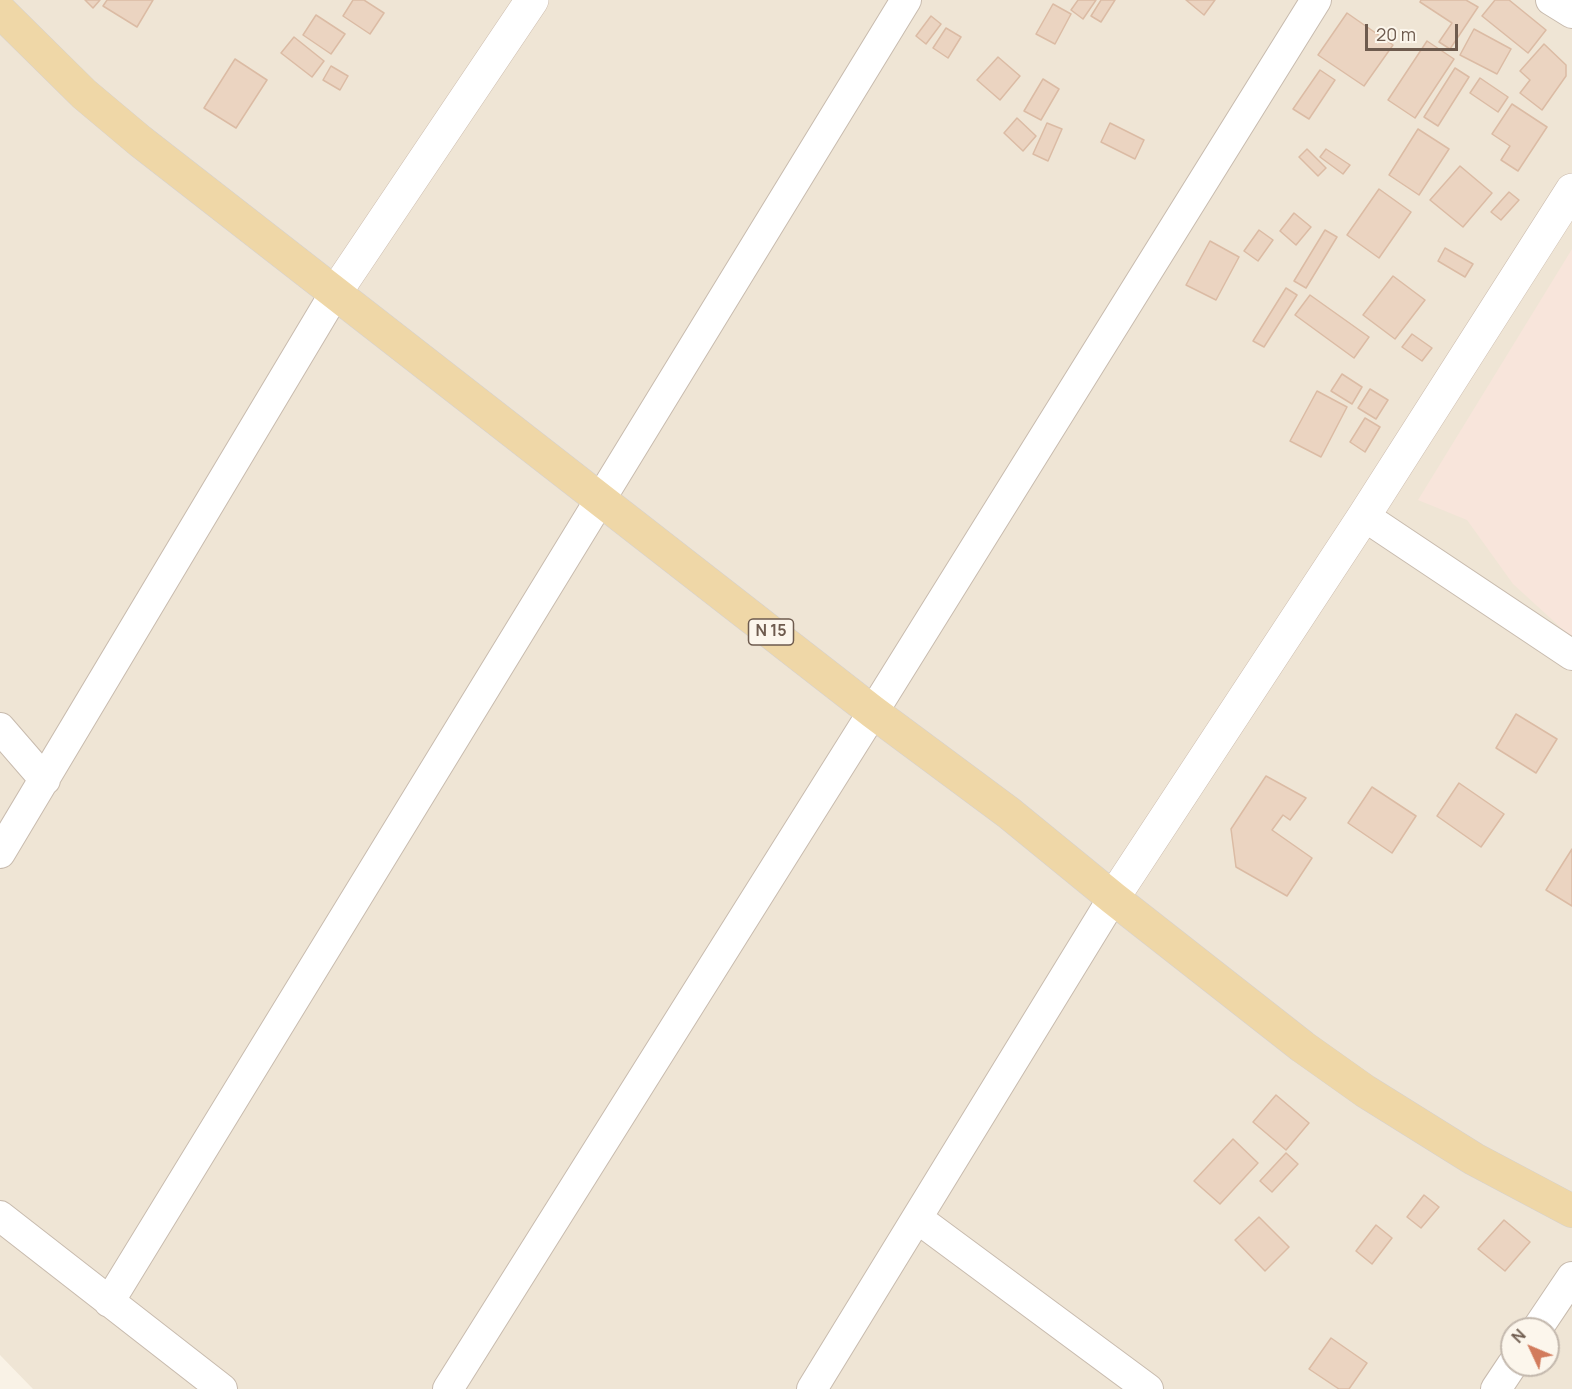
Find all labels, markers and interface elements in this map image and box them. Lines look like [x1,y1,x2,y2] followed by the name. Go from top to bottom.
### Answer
[1368,12,1461,50] scale bar
[1376,22,1416,46] text: 20 m
[748,619,794,645] road number: N 15
[1500,1317,1560,1377] north arrow
[1507,1324,1530,1348] text: N

